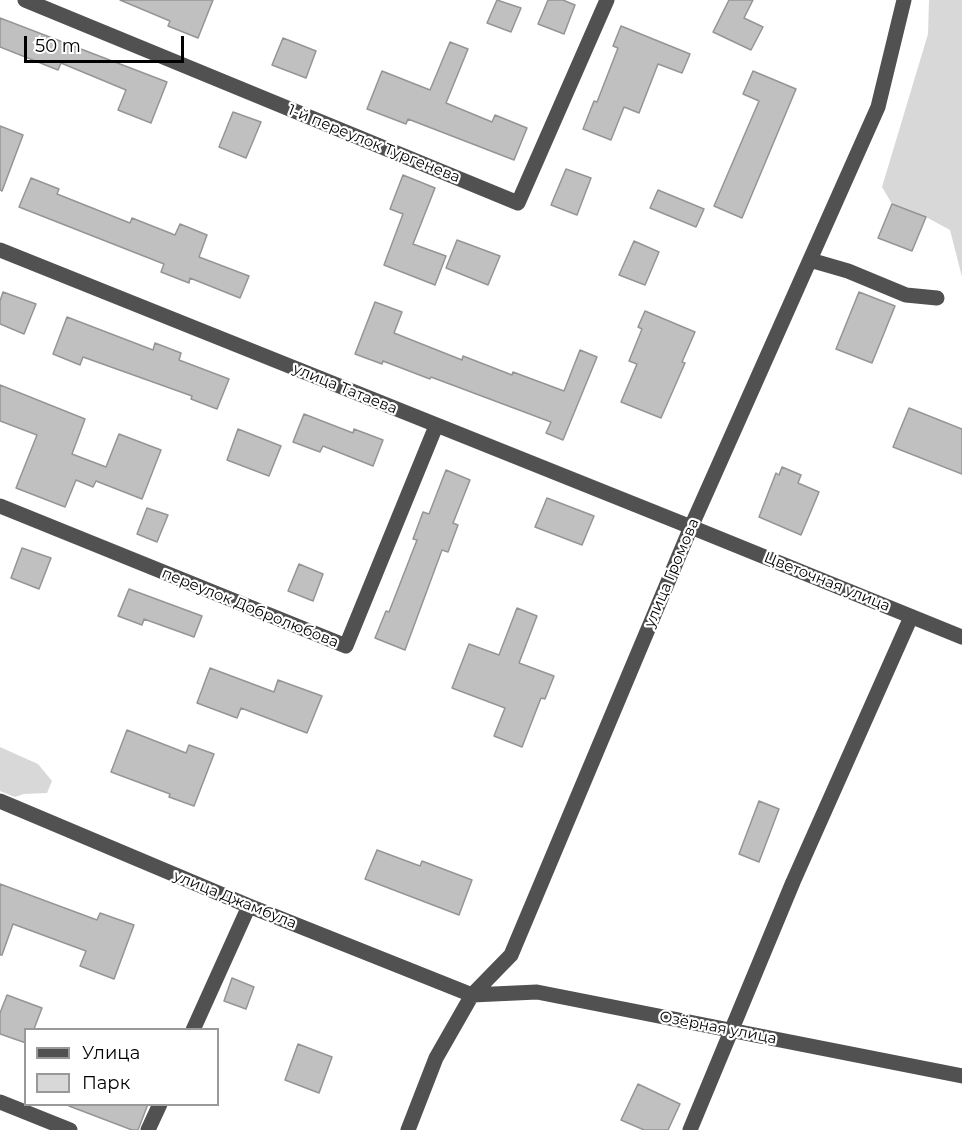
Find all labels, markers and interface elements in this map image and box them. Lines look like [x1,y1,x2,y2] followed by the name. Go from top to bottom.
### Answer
[27,24,188,62] scale bar
[35,35,81,57] text: 50 m
[285,101,463,187] street label: 1-й переулок Тургенева
[290,360,400,418] street label: улица Татаева
[641,516,703,630] street label: улица Громова
[761,548,893,616] street label: Цветочная улица
[159,564,341,652] street label: переулок Добролюбова
[171,867,299,933] street label: улица Джамбула
[658,1008,778,1048] street label: Озёрная улица
[24,1028,219,1106] legend
[82,1042,140,1064] text: Улица
[82,1072,130,1094] text: Парк

